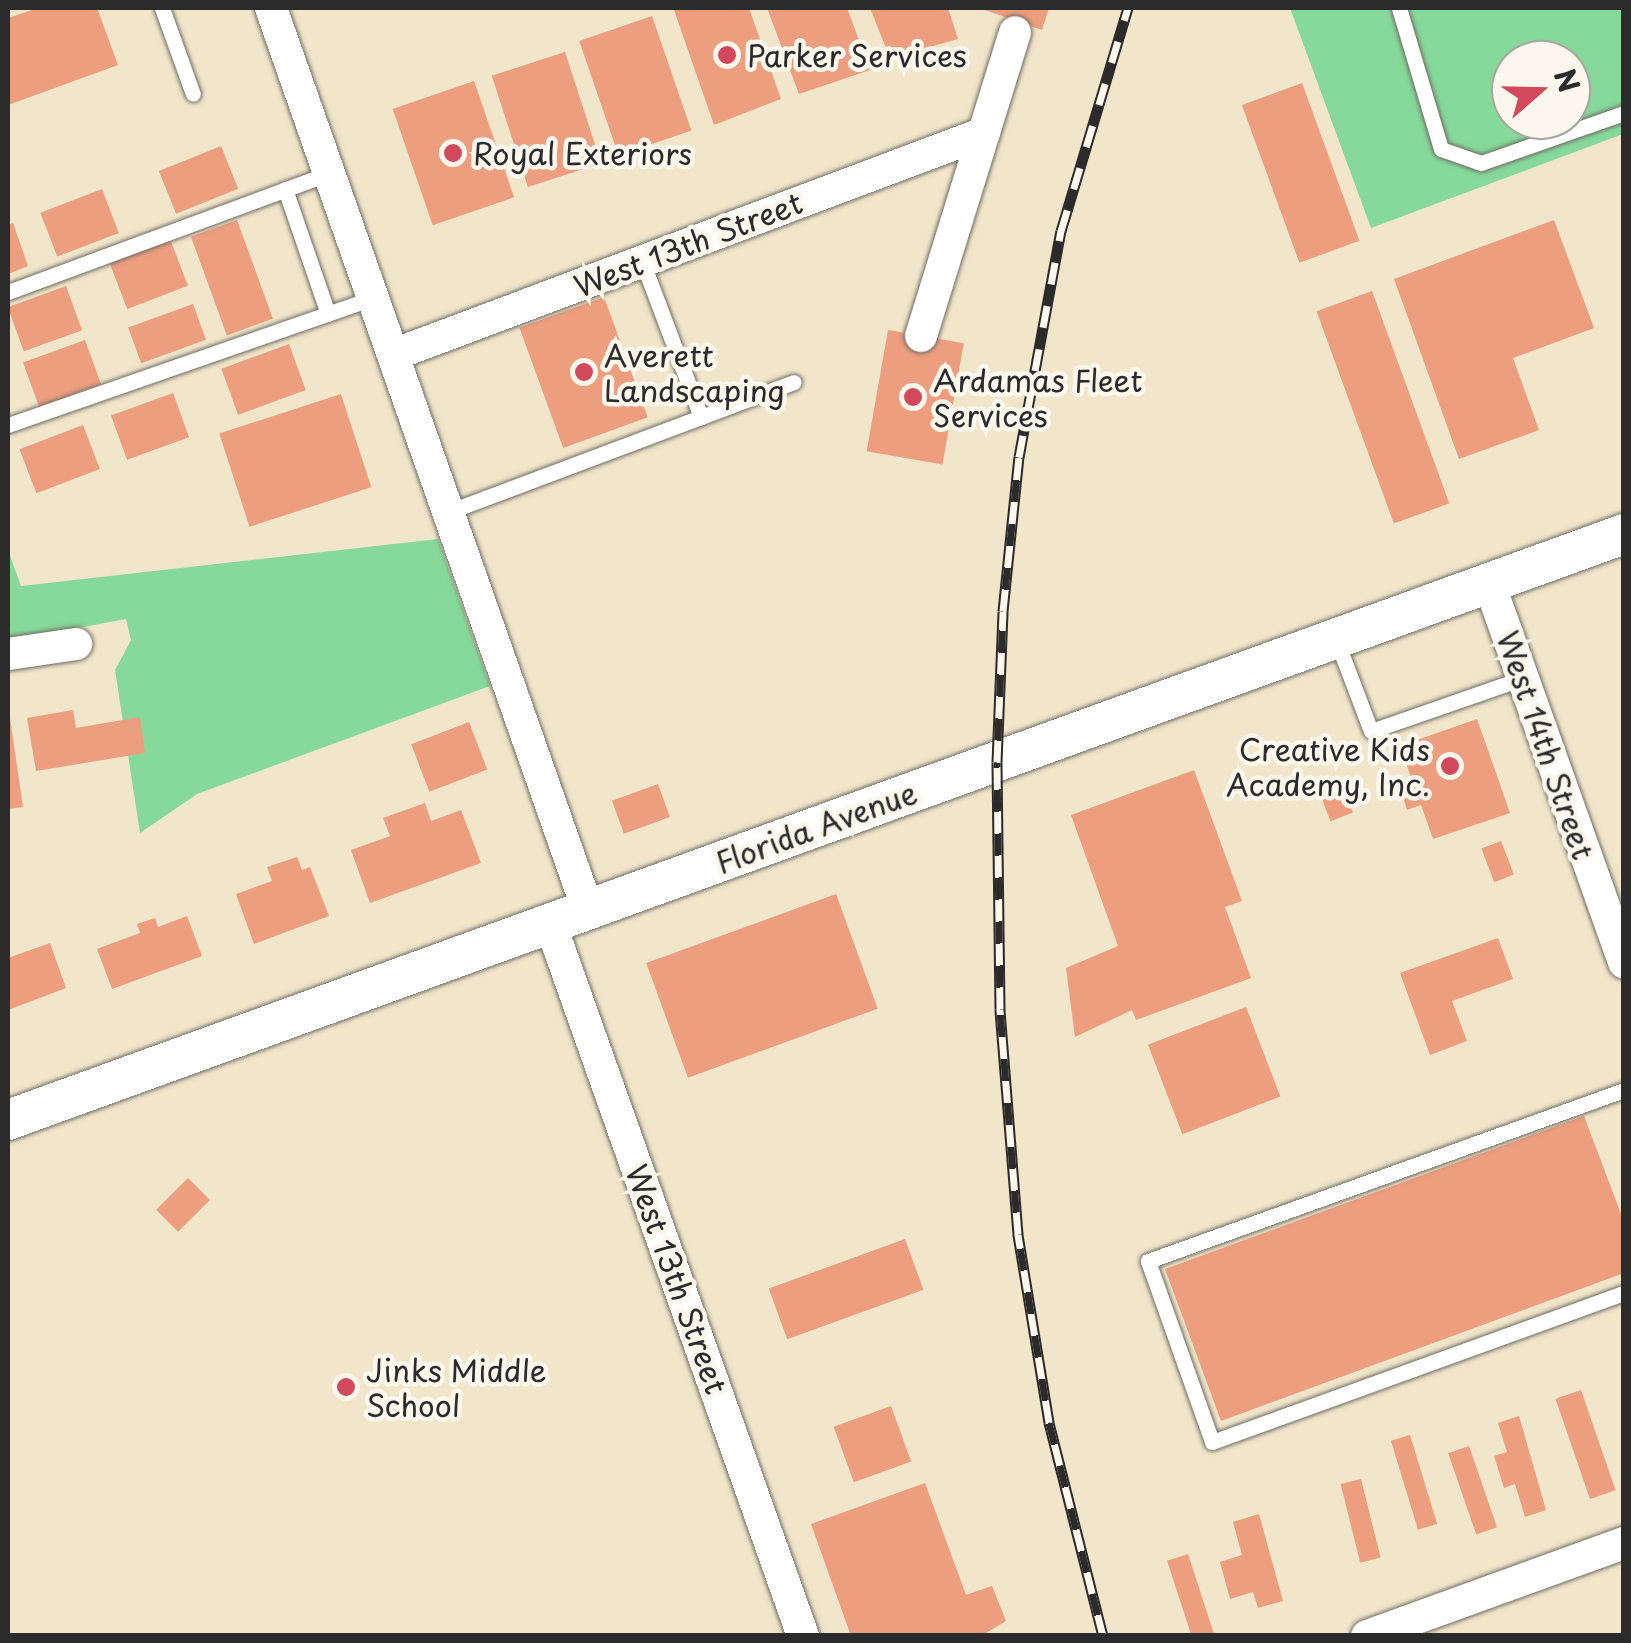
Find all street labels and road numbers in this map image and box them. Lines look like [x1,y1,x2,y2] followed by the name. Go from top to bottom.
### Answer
[569,184,807,304] street label: West 13th Street
[1490,625,1602,865] street label: West 14th Street
[710,774,922,880] street label: Florida Avenue
[619,1159,735,1399] street label: West 13th Street

